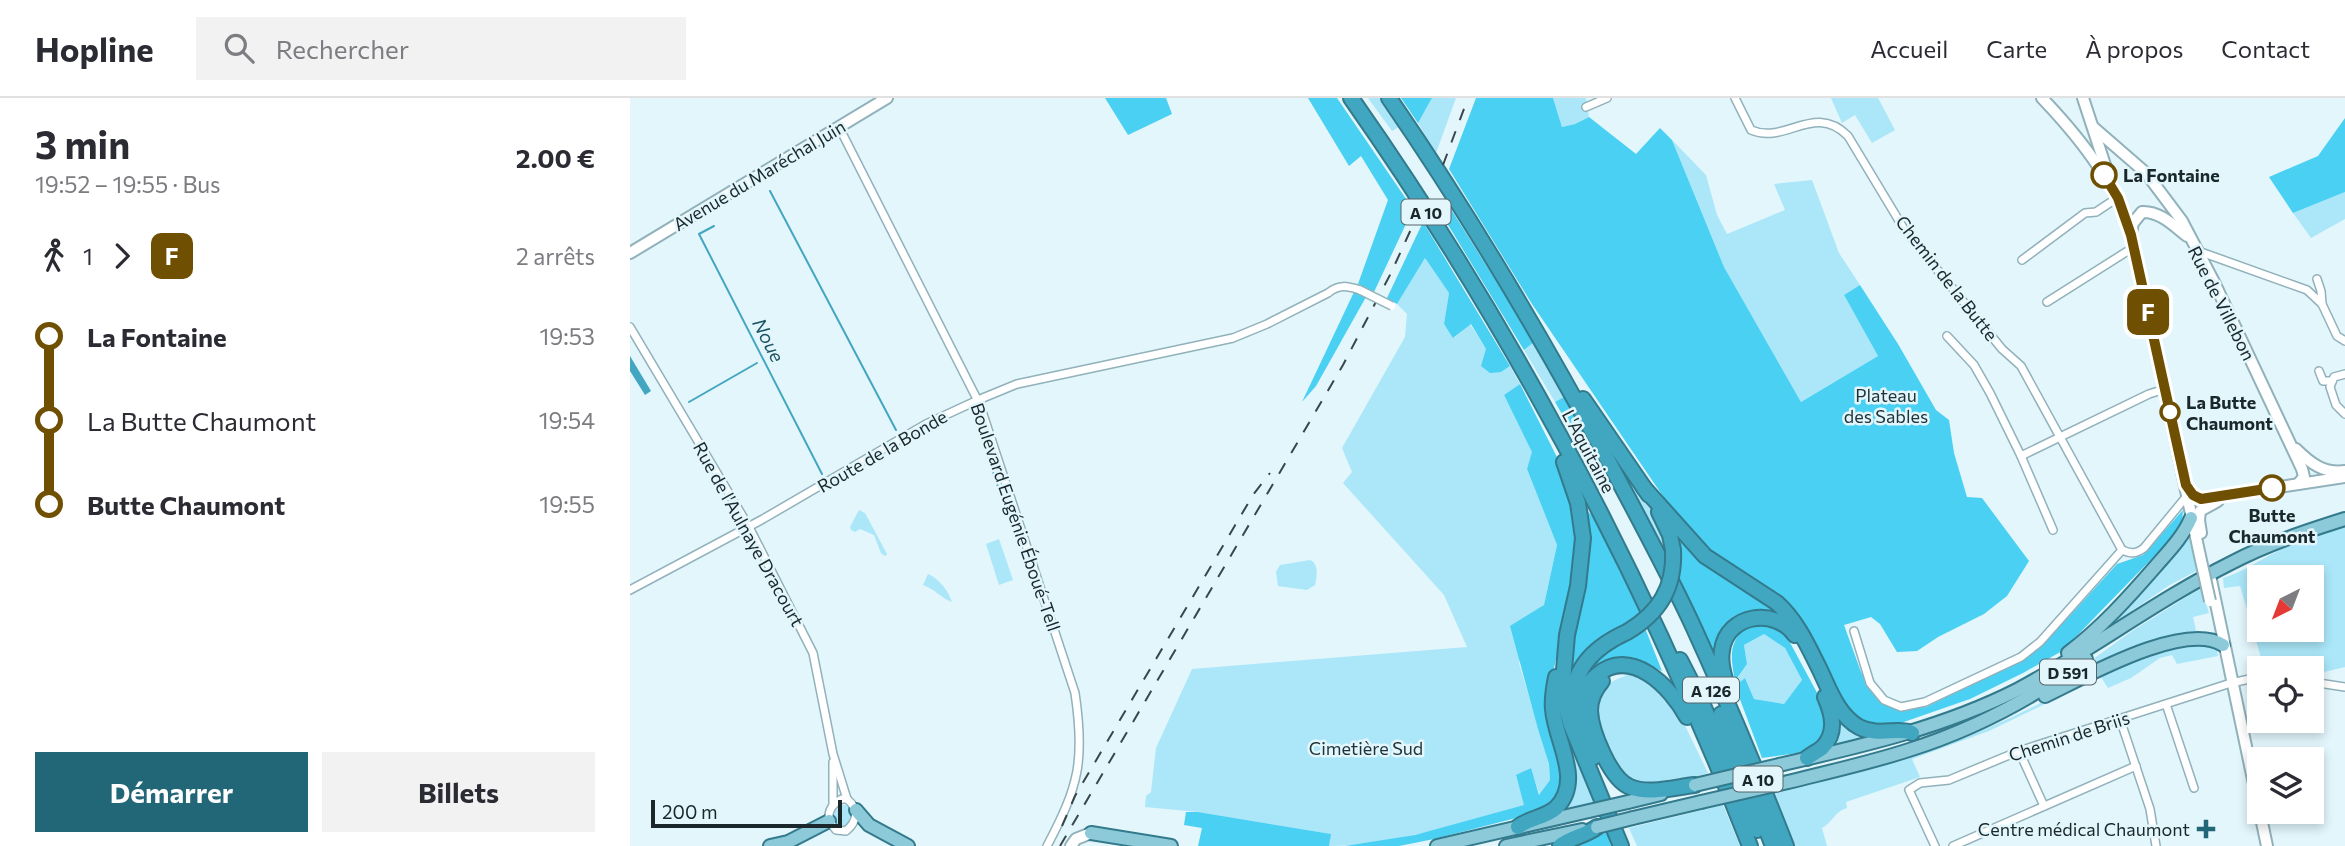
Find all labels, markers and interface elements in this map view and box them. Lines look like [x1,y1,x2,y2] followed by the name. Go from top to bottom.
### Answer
[196,17,686,80] search box
[35,28,154,69] text: Hopline
[220,29,258,67] icon: search
[276,33,409,64] text: Rechercher
[1870,34,1948,63] text: Accueil
[1986,34,2047,63] text: Carte
[2085,34,2183,63] text: À propos
[2221,34,2310,63] text: Contact
[669,115,849,235] street label: Avenue du Maréchal Juin
[35,120,130,167] text: 3 min
[516,142,595,173] text: 2.00 €
[2091,162,2117,188] marker: La Fontaine
[2123,164,2220,186] place label: La Fontaine
[35,170,221,198] text: 19:52 – 19:55 · Bus
[1402,200,1450,224] road number: A 10
[1891,211,2003,345] street label: Chemin de la Butte
[35,237,73,275] icon: walk
[103,237,141,275] icon: forward
[165,241,179,270] text: F
[83,242,93,270] text: 1
[516,242,595,270] text: 2 arrêts
[2184,242,2260,364] street label: Rue de Villebon
[2125,289,2171,335] line badge: F
[2141,297,2155,326] text: F
[748,314,790,366] water label: Noue
[87,321,227,352] text: La Fontaine
[539,322,595,350] text: 19:53
[1844,384,1928,427] park label: Plateau des Sables
[2186,391,2273,434] place label: La Butte Chaumont
[967,400,1065,634] street label: Boulevard Eugénie Éboué-Tell
[2160,402,2180,422] marker: La Butte Chaumont
[87,405,316,436] text: La Butte Chaumont
[813,405,951,497] street label: Route de la Bonde
[1558,405,1620,497] street label: L'Aquitaine
[539,406,595,434] text: 19:54
[689,438,809,630] street label: Rue de l'Aulnaye Dracourt
[2259,475,2285,501] marker: Butte Chaumont
[87,489,285,520] text: Butte Chaumont
[539,490,595,518] text: 19:55
[2229,504,2316,547] place label: Butte Chaumont
[2247,565,2324,642] north arrow
[2247,565,2324,824] map controls
[2247,656,2324,733] button: locate
[2040,660,2096,684] road number: D 591
[1683,678,1739,702] road number: A 126
[2006,706,2132,766] street label: Chemin de Briis
[1309,737,1423,759] park label: Cimetière Sud
[2247,747,2324,824] button: layers
[35,752,308,832] button: Démarrer
[322,752,595,832] button: Billets
[1734,766,1782,792] road number: A 10
[651,797,842,829] scale bar
[662,800,718,823] text: 200 m
[1978,818,2190,840] place label: Centre médical Chaumont
[2196,819,2216,839] marker: Centre médical Chaumont

